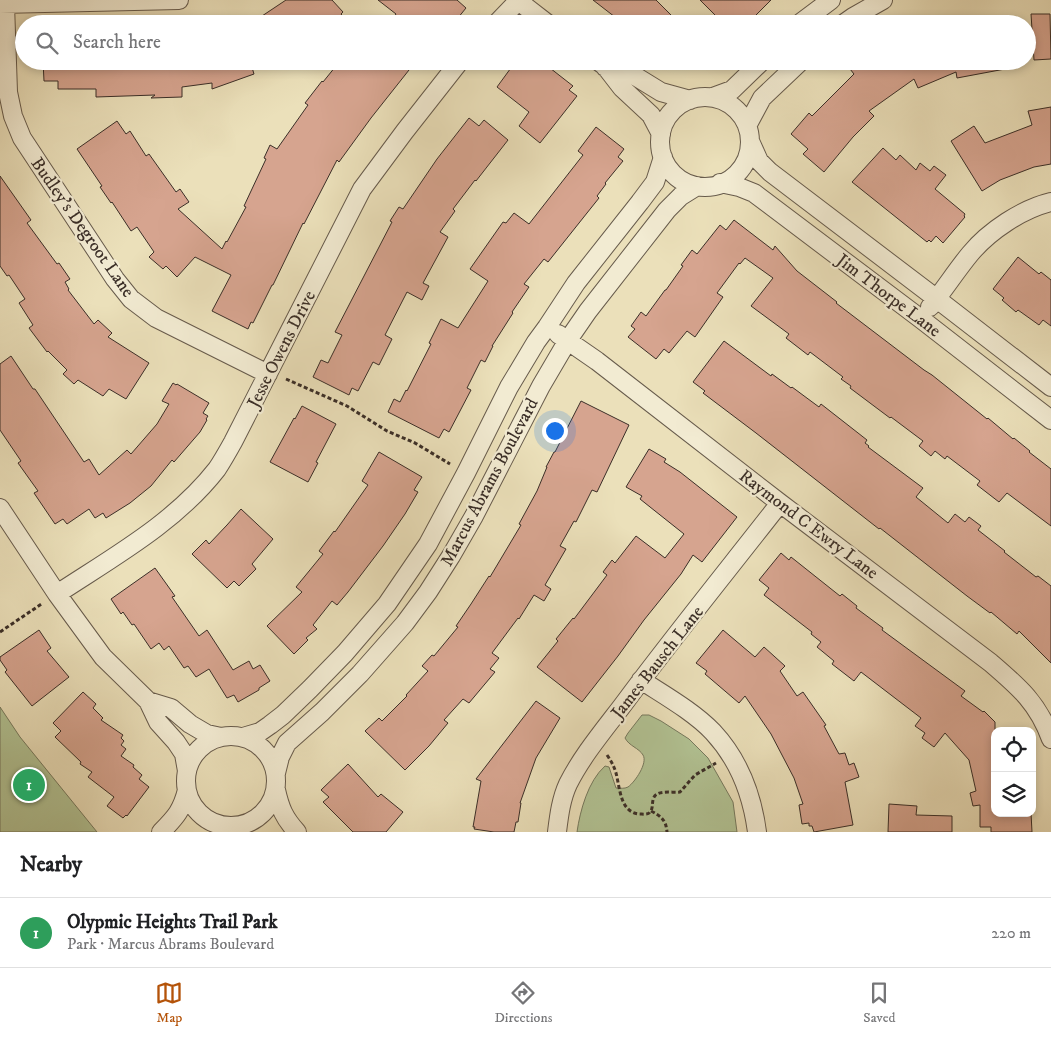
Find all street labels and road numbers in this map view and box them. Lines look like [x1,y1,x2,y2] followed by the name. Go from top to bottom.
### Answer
[26,153,139,302] street label: Budley's Degroot Lane
[830,248,945,342] street label: Jim Thorpe Lane
[242,287,321,414] street label: Jesse Owens Drive
[436,395,544,570] street label: Marcus Abrams Boulevard
[734,465,882,584] street label: Raymond C Ewry Lane
[606,602,709,725] street label: James Bausch Lane

